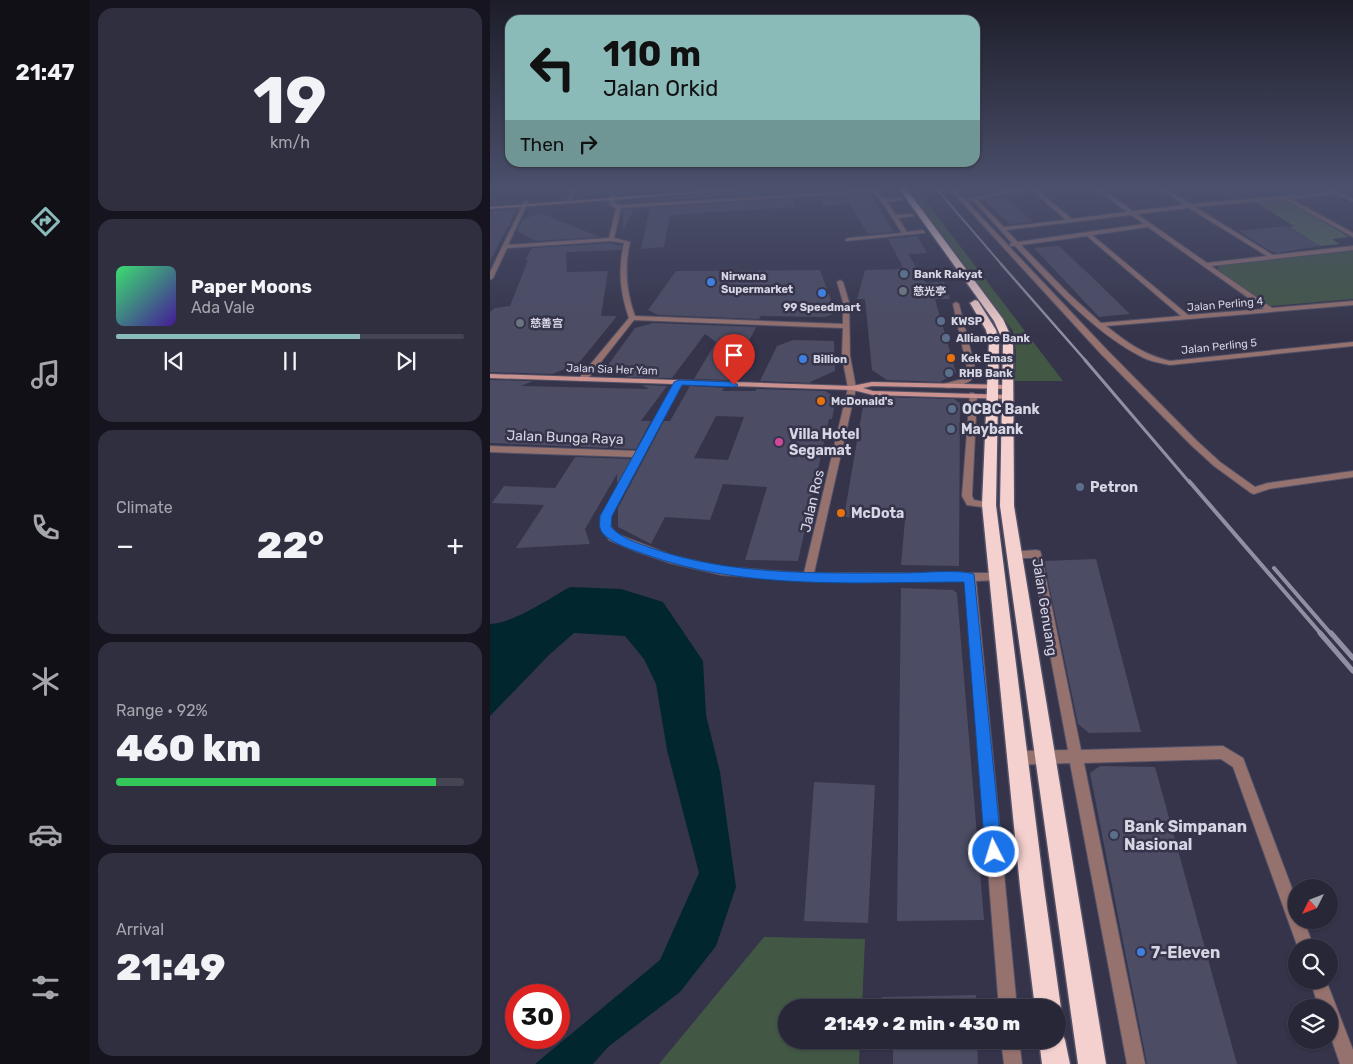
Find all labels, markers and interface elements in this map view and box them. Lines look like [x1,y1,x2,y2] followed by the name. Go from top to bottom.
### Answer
[603,33,701,75] text: 110 m
[520,35,585,100] icon: left
[16,59,74,86] text: 21:47
[253,62,327,139] text: 19
[603,75,718,102] text: Jalan Orkid
[574,130,602,158] icon: right
[270,133,310,152] text: km/h
[520,133,564,156] text: Then
[28,204,63,239] icon: directions
[898,268,910,280] marker: Bank Rakyat
[914,268,982,281] place label: Bank Rakyat
[721,270,793,296] place label: Nirwana Supermarket
[191,275,312,298] text: Paper Moons
[705,276,717,288] marker: Nirwana Supermarket
[897,285,909,297] marker: 慈光亭
[913,285,946,298] place label: 慈光亭
[816,287,828,299] marker: 99 Speedmart
[1186,295,1264,314] street label: Jalan Perling 4
[191,298,255,317] text: Ada Vale
[783,301,861,314] place label: 99 Speedmart
[935,315,947,327] marker: KWSP
[951,315,983,328] place label: KWSP
[514,317,526,329] marker: 慈善宫
[530,317,563,330] place label: 慈善宫
[940,332,952,344] marker: Alliance Bank
[956,332,1031,345] place label: Alliance Bank
[713,334,755,385] pin
[1180,336,1258,357] street label: Jalan Perling 5
[720,341,748,369] icon: arrive
[160,347,188,375] icon: previous
[276,347,304,375] icon: pause
[392,347,420,375] icon: next
[945,352,957,364] marker: Kek Emas
[961,352,1013,365] place label: Kek Emas
[797,353,809,365] marker: Billion
[813,353,847,366] place label: Billion
[28,357,63,392] icon: music
[566,361,658,378] street label: Jalan Sia Her Yam
[943,367,955,379] marker: RHB Bank
[959,367,1013,380] place label: RHB Bank
[815,395,827,407] marker: McDonald's
[831,395,893,408] place label: McDonald's
[962,401,1041,418] place label: OCBC Bank
[946,403,958,415] marker: OCBC Bank
[961,421,1024,438] place label: Maybank
[945,423,957,435] marker: Maybank
[789,426,860,459] place label: Villa Hotel Segamat
[506,427,624,448] street label: Jalan Bunga Raya
[773,436,785,448] marker: Villa Hotel Segamat
[797,468,828,534] street label: Jalan Ros
[1090,479,1138,496] place label: Petron
[1074,481,1086,493] marker: Petron
[116,498,173,517] text: Climate
[851,505,904,522] place label: McDota
[835,507,847,519] marker: McDota
[28,510,63,545] icon: phone
[257,522,324,568] text: 22°
[116,529,134,562] text: −
[447,529,464,562] text: +
[1028,557,1061,657] street label: Jalan Genuang
[28,664,63,699] icon: climate
[116,701,208,720] text: Range · 92%
[116,725,261,771] text: 460 km
[28,817,63,852] icon: car
[1124,817,1247,854] place label: Bank Simpanan Nasional
[967,825,1019,877] position arrow
[1108,829,1120,841] marker: Bank Simpanan Nasional
[1288,879,1338,929] north arrow
[1288,879,1338,1049] map controls
[116,920,164,939] text: Arrival
[1288,939,1338,989] button: search
[1151,943,1220,962] place label: 7-Eleven
[116,944,225,990] text: 21:49
[1135,946,1147,958] marker: 7-Eleven
[28,970,63,1005] icon: filters
[505,984,570,1049] speed limit sign: 30
[1288,999,1338,1049] button: layers
[824,1012,1020,1035] text: 21:49 · 2 min · 430 m

